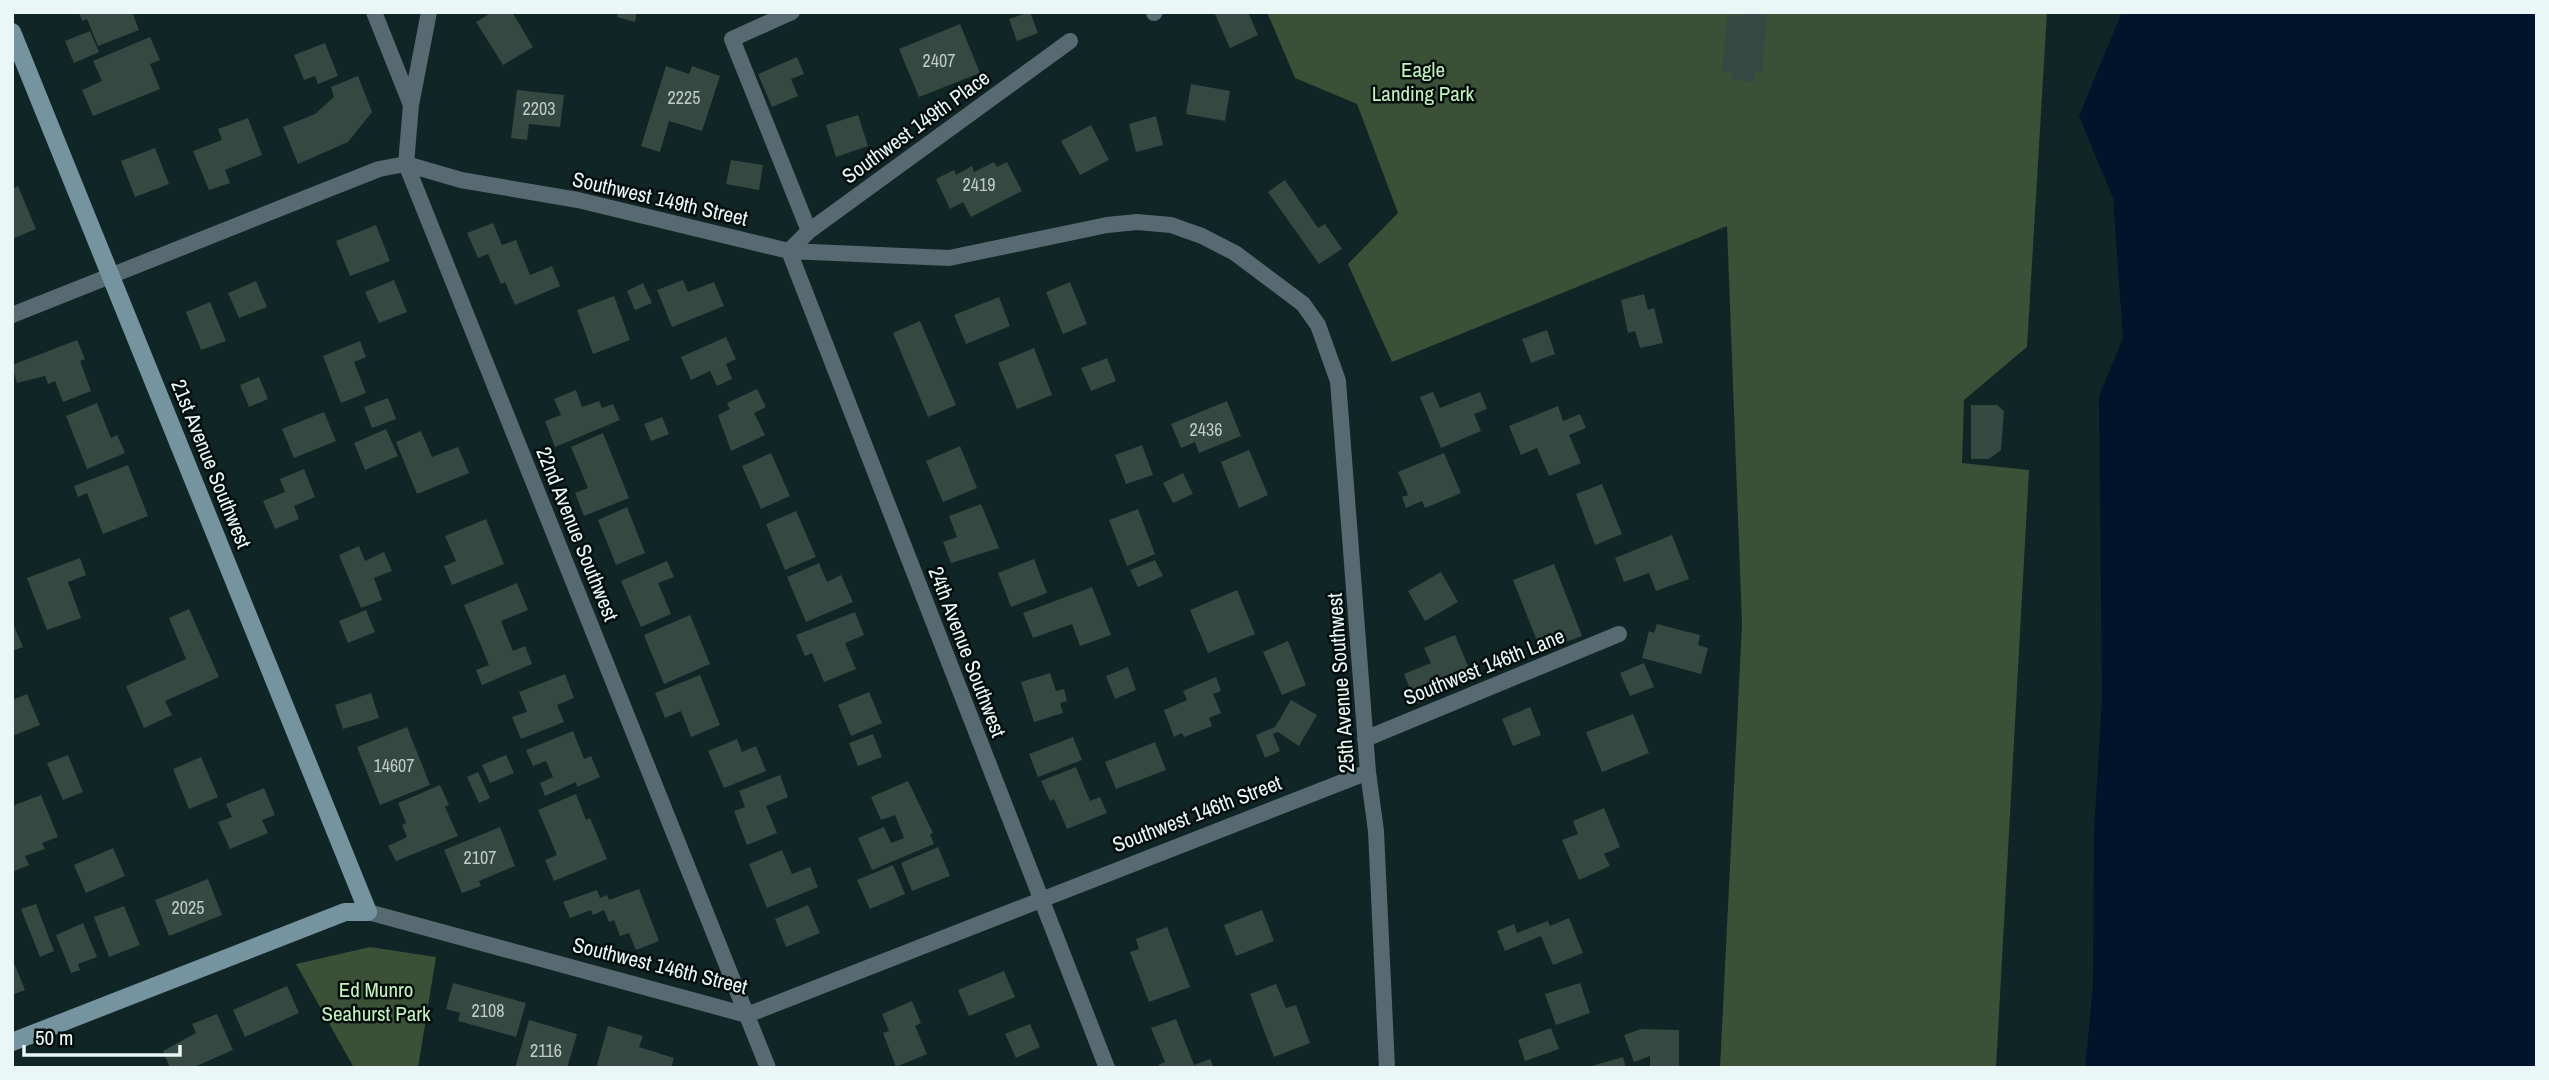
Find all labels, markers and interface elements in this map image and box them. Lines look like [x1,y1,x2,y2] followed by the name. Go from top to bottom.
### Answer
[923,48,955,73] house number: 2407
[1372,55,1475,108] park label: Eagle Landing Park
[836,63,995,190] street label: Southwest 149th Place
[668,85,700,110] house number: 2225
[523,96,555,121] house number: 2203
[570,164,751,233] street label: Southwest 149th Street
[963,172,995,197] house number: 2419
[164,375,259,553] street label: 21st Avenue Southwest
[1190,417,1222,442] house number: 2436
[529,442,626,625] street label: 22nd Avenue Southwest
[922,562,1013,742] street label: 24th Avenue Southwest
[1320,592,1361,774] street label: 25th Avenue Southwest
[1399,621,1569,712] street label: Southwest 146th Lane
[373,753,415,778] house number: 14607
[1108,768,1286,859] street label: Southwest 146th Street
[464,845,496,870] house number: 2107
[172,895,204,920] house number: 2025
[570,930,751,1001] street label: Southwest 146th Street
[321,975,431,1028] park label: Ed Munro Seahurst Park
[472,998,504,1023] house number: 2108
[24,1014,180,1058] scale bar
[35,1023,73,1052] text: 50 m
[530,1038,562,1063] house number: 2116

